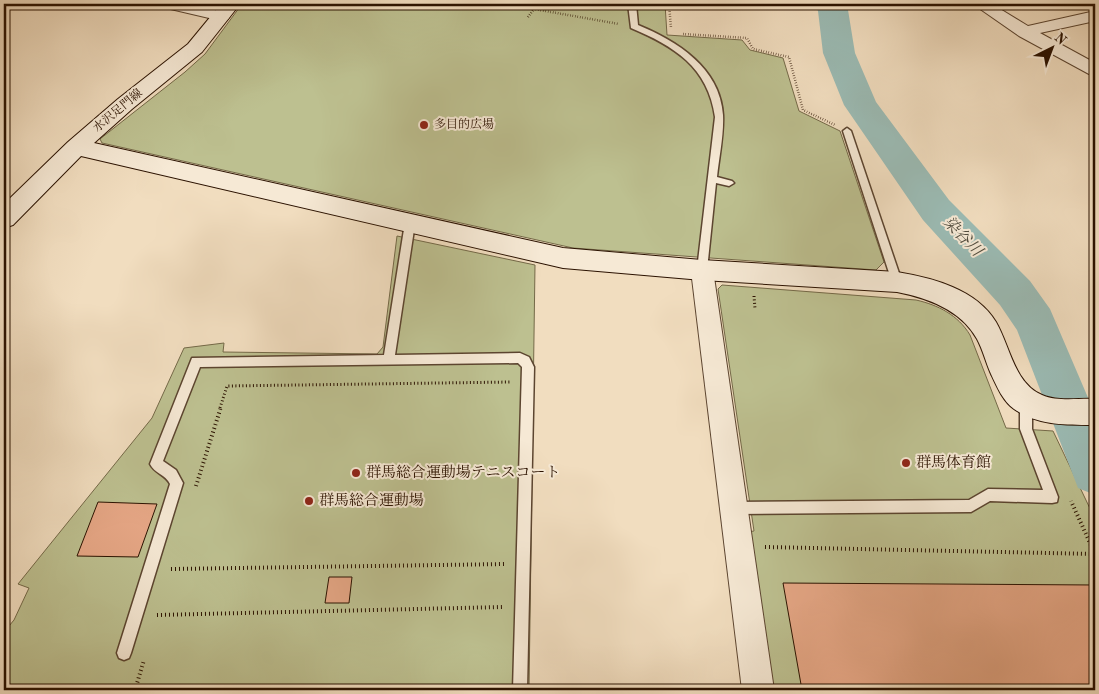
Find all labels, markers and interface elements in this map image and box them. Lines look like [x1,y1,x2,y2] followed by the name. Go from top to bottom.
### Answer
[1026,22,1076,72] north arrow
[1051,30,1069,48] text: N
[90,86,145,135] street label: 水沢足門線
[434,117,494,131] place label: 多目的広場
[418,119,430,131] marker: 多目的広場
[940,213,987,261] water label: 染谷川
[916,454,991,471] place label: 群馬体育館
[900,457,912,469] marker: 群馬体育館
[366,464,560,481] place label: 群馬総合運動場テニスコート
[350,467,362,479] marker: 群馬総合運動場テニスコート
[319,492,424,509] place label: 群馬総合運動場
[303,495,315,507] marker: 群馬総合運動場

